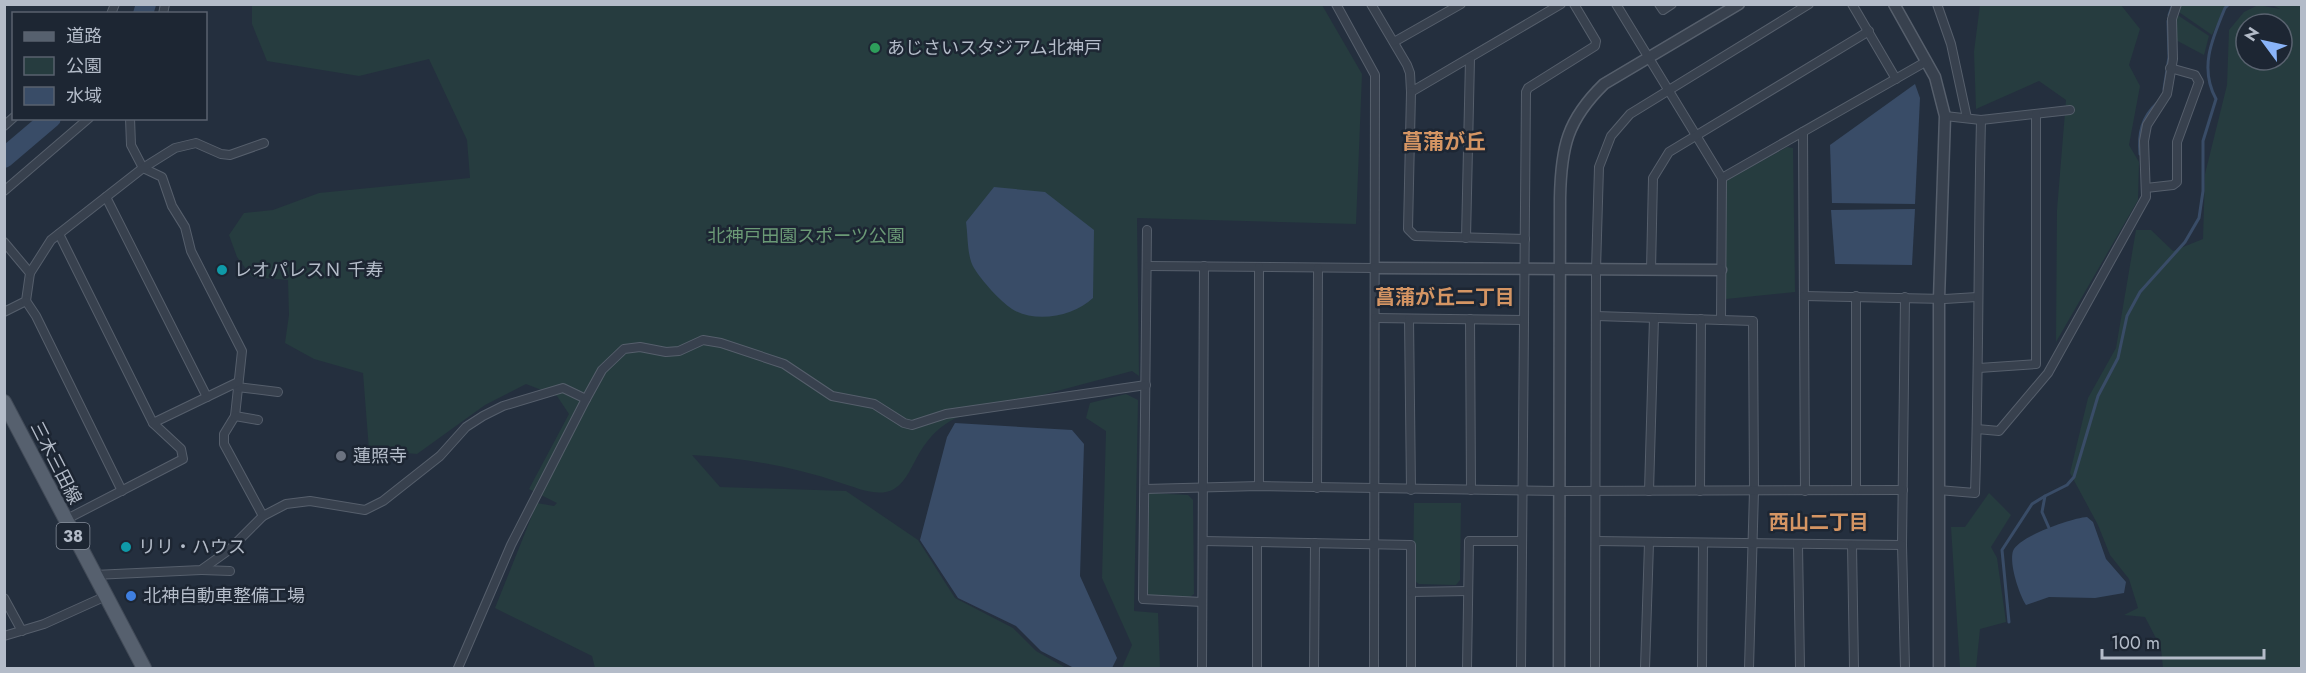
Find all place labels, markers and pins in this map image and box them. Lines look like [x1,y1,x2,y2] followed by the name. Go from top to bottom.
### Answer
[887,35,1102,61] place label: あじさいスタジアム北神戸
[868,41,882,55] marker: あじさいスタジアム北神戸
[234,257,383,283] place label: レオパレスＮ 千寿
[215,263,229,277] marker: レオパレスＮ 千寿
[353,443,407,469] place label: 蓮照寺
[334,449,348,463] marker: 蓮照寺
[138,534,246,560] place label: リリ・ハウス
[119,540,133,554] marker: リリ・ハウス
[143,583,305,609] place label: 北神自動車整備工場
[124,589,138,603] marker: 北神自動車整備工場

